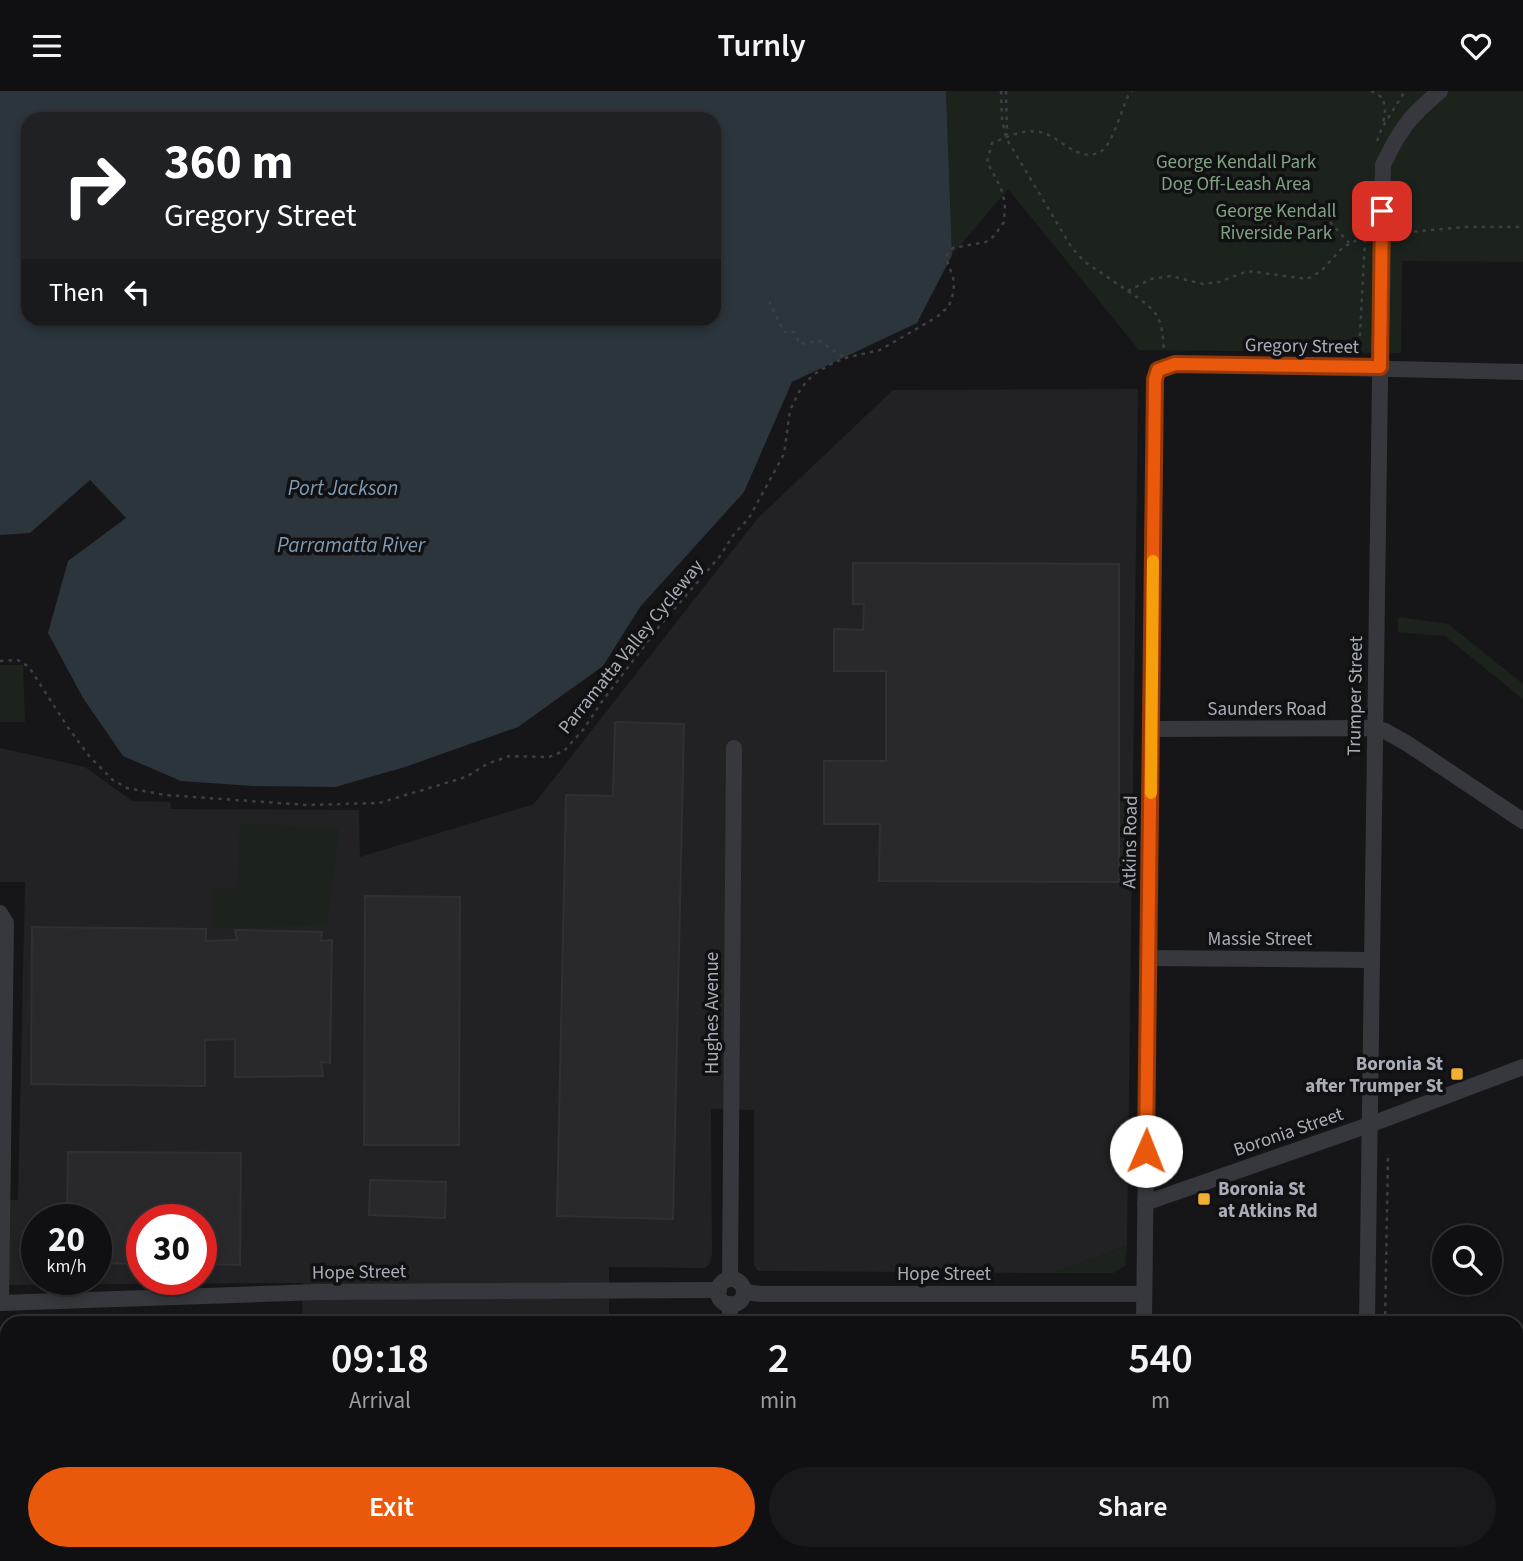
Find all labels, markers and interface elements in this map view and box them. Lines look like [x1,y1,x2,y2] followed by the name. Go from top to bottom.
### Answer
[717,23,806,69] text: Turnly
[28,27,66,65] icon: menu
[1457,27,1495,65] icon: heart
[164,128,293,198] text: 360 m
[49,140,140,231] icon: right
[1156,149,1317,198] park label: George Kendall Park Dog Off-Leash Area
[1352,181,1412,241] pin
[1363,192,1401,230] icon: arrive
[164,193,357,239] text: Gregory Street
[1216,198,1337,247] park label: George Kendall Riverside Park
[118,273,156,311] icon: left
[49,274,104,311] text: Then
[1245,332,1360,361] street label: Gregory Street
[288,473,398,503] water label: Port Jackson
[277,530,426,560] water label: Parramatta River
[552,554,710,740] street label: Parramatta Valley Cycleway
[1341,635,1370,756] street label: Trumper Street
[1207,696,1327,723] street label: Saunders Road
[1116,795,1145,889] street label: Atkins Road
[1208,926,1313,953] street label: Massie Street
[699,952,726,1074] street label: Hughes Avenue
[1305,1051,1443,1100] place label: Boronia St after Trumper St
[1449,1066,1465,1082] marker: Boronia St after Trumper St
[1230,1101,1347,1164] street label: Boronia Street
[1109,1114,1183,1188] position arrow
[1218,1176,1318,1225] place label: Boronia St at Atkins Rd
[1196,1191,1212,1207] marker: Boronia St at Atkins Rd
[126,1204,217,1295] speed limit sign: 30
[48,1215,85,1265] text: 20
[1432,1225,1502,1295] map controls
[1432,1225,1502,1295] button: search
[47,1254,86,1279] text: km/h
[312,1258,407,1287] street label: Hope Street
[897,1261,992,1288] street label: Hope Street
[331,1329,429,1389] text: 09:18
[768,1329,789,1389] text: 2
[1128,1329,1193,1389] text: 540
[349,1384,411,1417] text: Arrival
[760,1384,797,1417] text: min
[1151,1384,1170,1417] text: m
[28,1467,755,1547] button: Exit
[769,1467,1496,1547] button: Share

